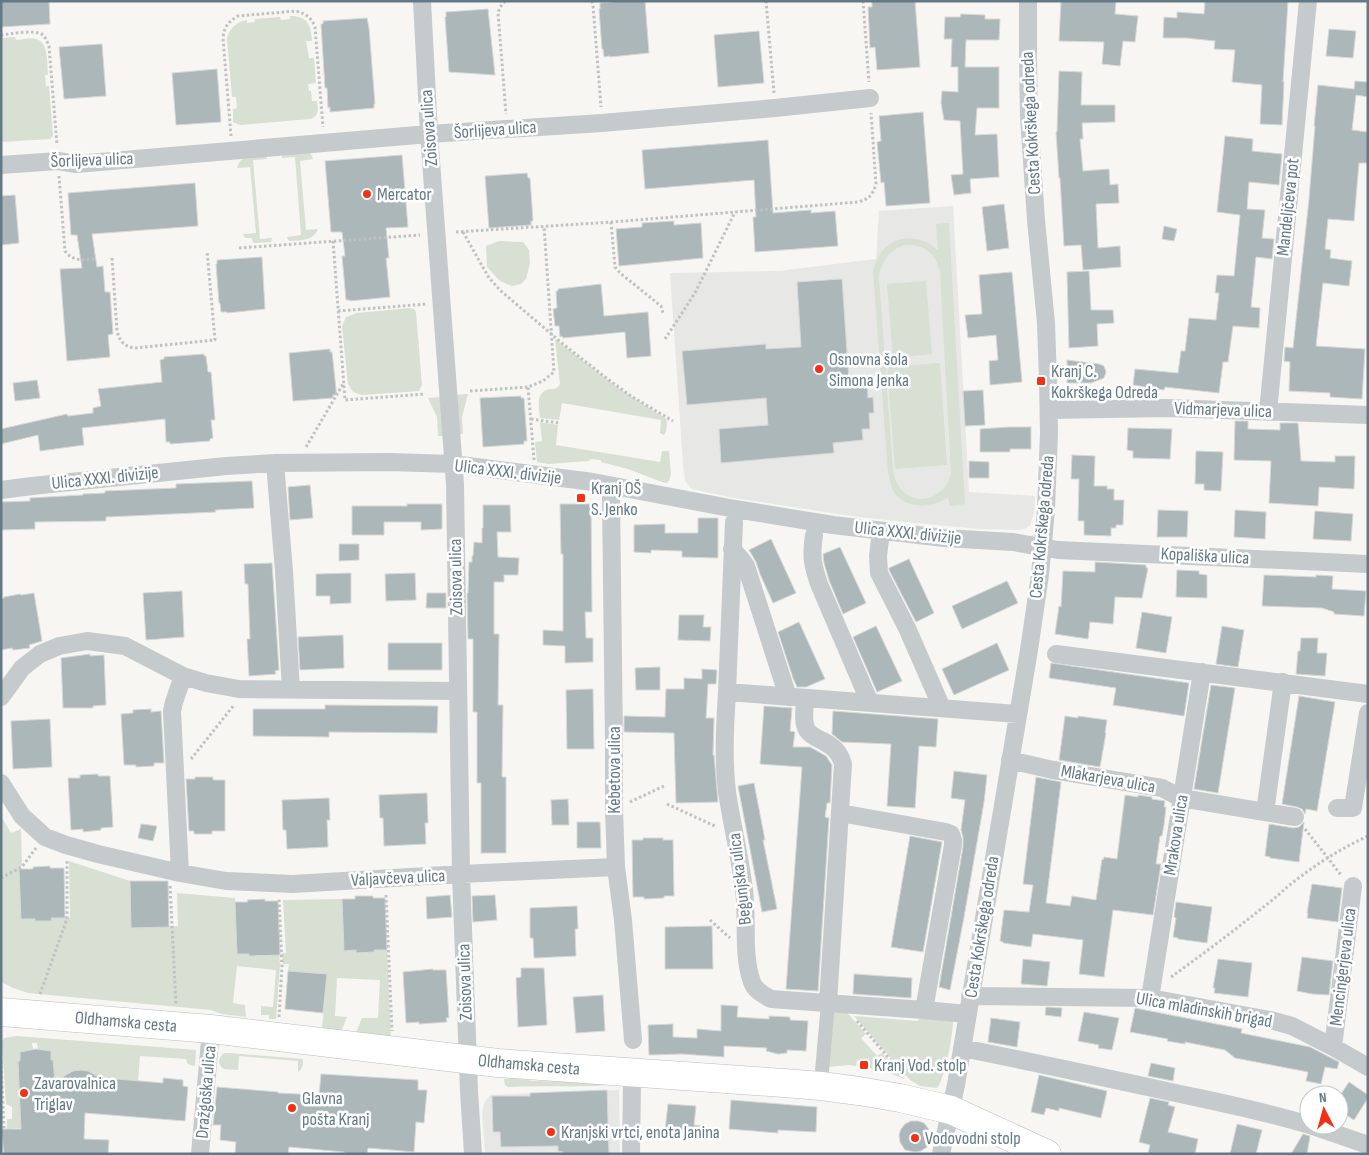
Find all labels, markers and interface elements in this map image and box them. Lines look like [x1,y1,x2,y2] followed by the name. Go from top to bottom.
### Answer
[1017,51,1045,195] street label: Cesta Kokrškega odreda
[416,89,442,167] street label: Zoisova ulica
[453,117,537,143] street label: Šorlijeva ulica
[50,148,134,172] street label: Šorlijeva ulica
[1272,157,1304,257] street label: Mandeljčeva pot
[377,184,432,205] place label: Mercator
[361,188,373,200] marker: Mercator
[829,349,909,391] place label: Osnovna šola Simona Jenka
[1051,361,1158,403] place label: Kranj C. Kokrškega Odreda
[813,363,825,375] marker: Osnovna šola Simona Jenka
[1035,375,1047,387] marker: Kranj C. Kokrškega Odreda
[1174,398,1272,422] street label: Vidmarjeva ulica
[453,455,563,489] street label: Ulica XXXI. divizije
[1025,455,1059,599] street label: Cesta Kokrškega odreda
[51,462,159,494] street label: Ulica XXXI. divizije
[591,478,641,520] place label: Kranj OŠ S. Jenko
[575,492,587,504] marker: Kranj OŠ S. Jenko
[854,517,962,549] street label: Ulica XXXI. divizije
[445,538,467,616] street label: Zoisova ulica
[1160,543,1250,569] street label: Kopališka ulica
[604,726,625,814] street label: Kebetova ulica
[1059,760,1157,798] street label: Mlakarjeva ulica
[1159,793,1193,877] street label: Mrakova ulica
[724,832,756,926] street label: Begunjska ulica
[960,855,1004,999] street label: Cesta Kokrškega odreda
[350,865,446,891] street label: Valjavčeva ulica
[1325,907,1361,1027] street label: Mencingerjeva ulica
[453,943,477,1021] street label: Zoisova ulica
[1134,988,1274,1032] street label: Ulica mladinskih brigad
[74,1007,178,1037] street label: Oldhamska cesta
[191,1045,221,1139] street label: Dražgoška ulica
[477,1050,581,1080] street label: Oldhamska cesta
[874,1055,967,1076] place label: Kranj Vod. stolp
[858,1059,870,1071] marker: Kranj Vod. stolp
[34,1073,116,1115] place label: Zavarovalnica Triglav
[1299,1085,1349,1135] north arrow
[18,1087,30,1099] marker: Zavarovalnica Triglav
[302,1088,369,1130] place label: Glavna pošta Kranj
[1318,1089,1327,1106] text: N
[286,1102,298,1114] marker: Glavna pošta Kranj
[561,1122,720,1143] place label: Kranjski vrtci, enota Janina
[545,1126,557,1138] marker: Kranjski vrtci, enota Janina
[925,1128,1021,1149] place label: Vodovodni stolp
[909,1132,921,1144] marker: Vodovodni stolp

